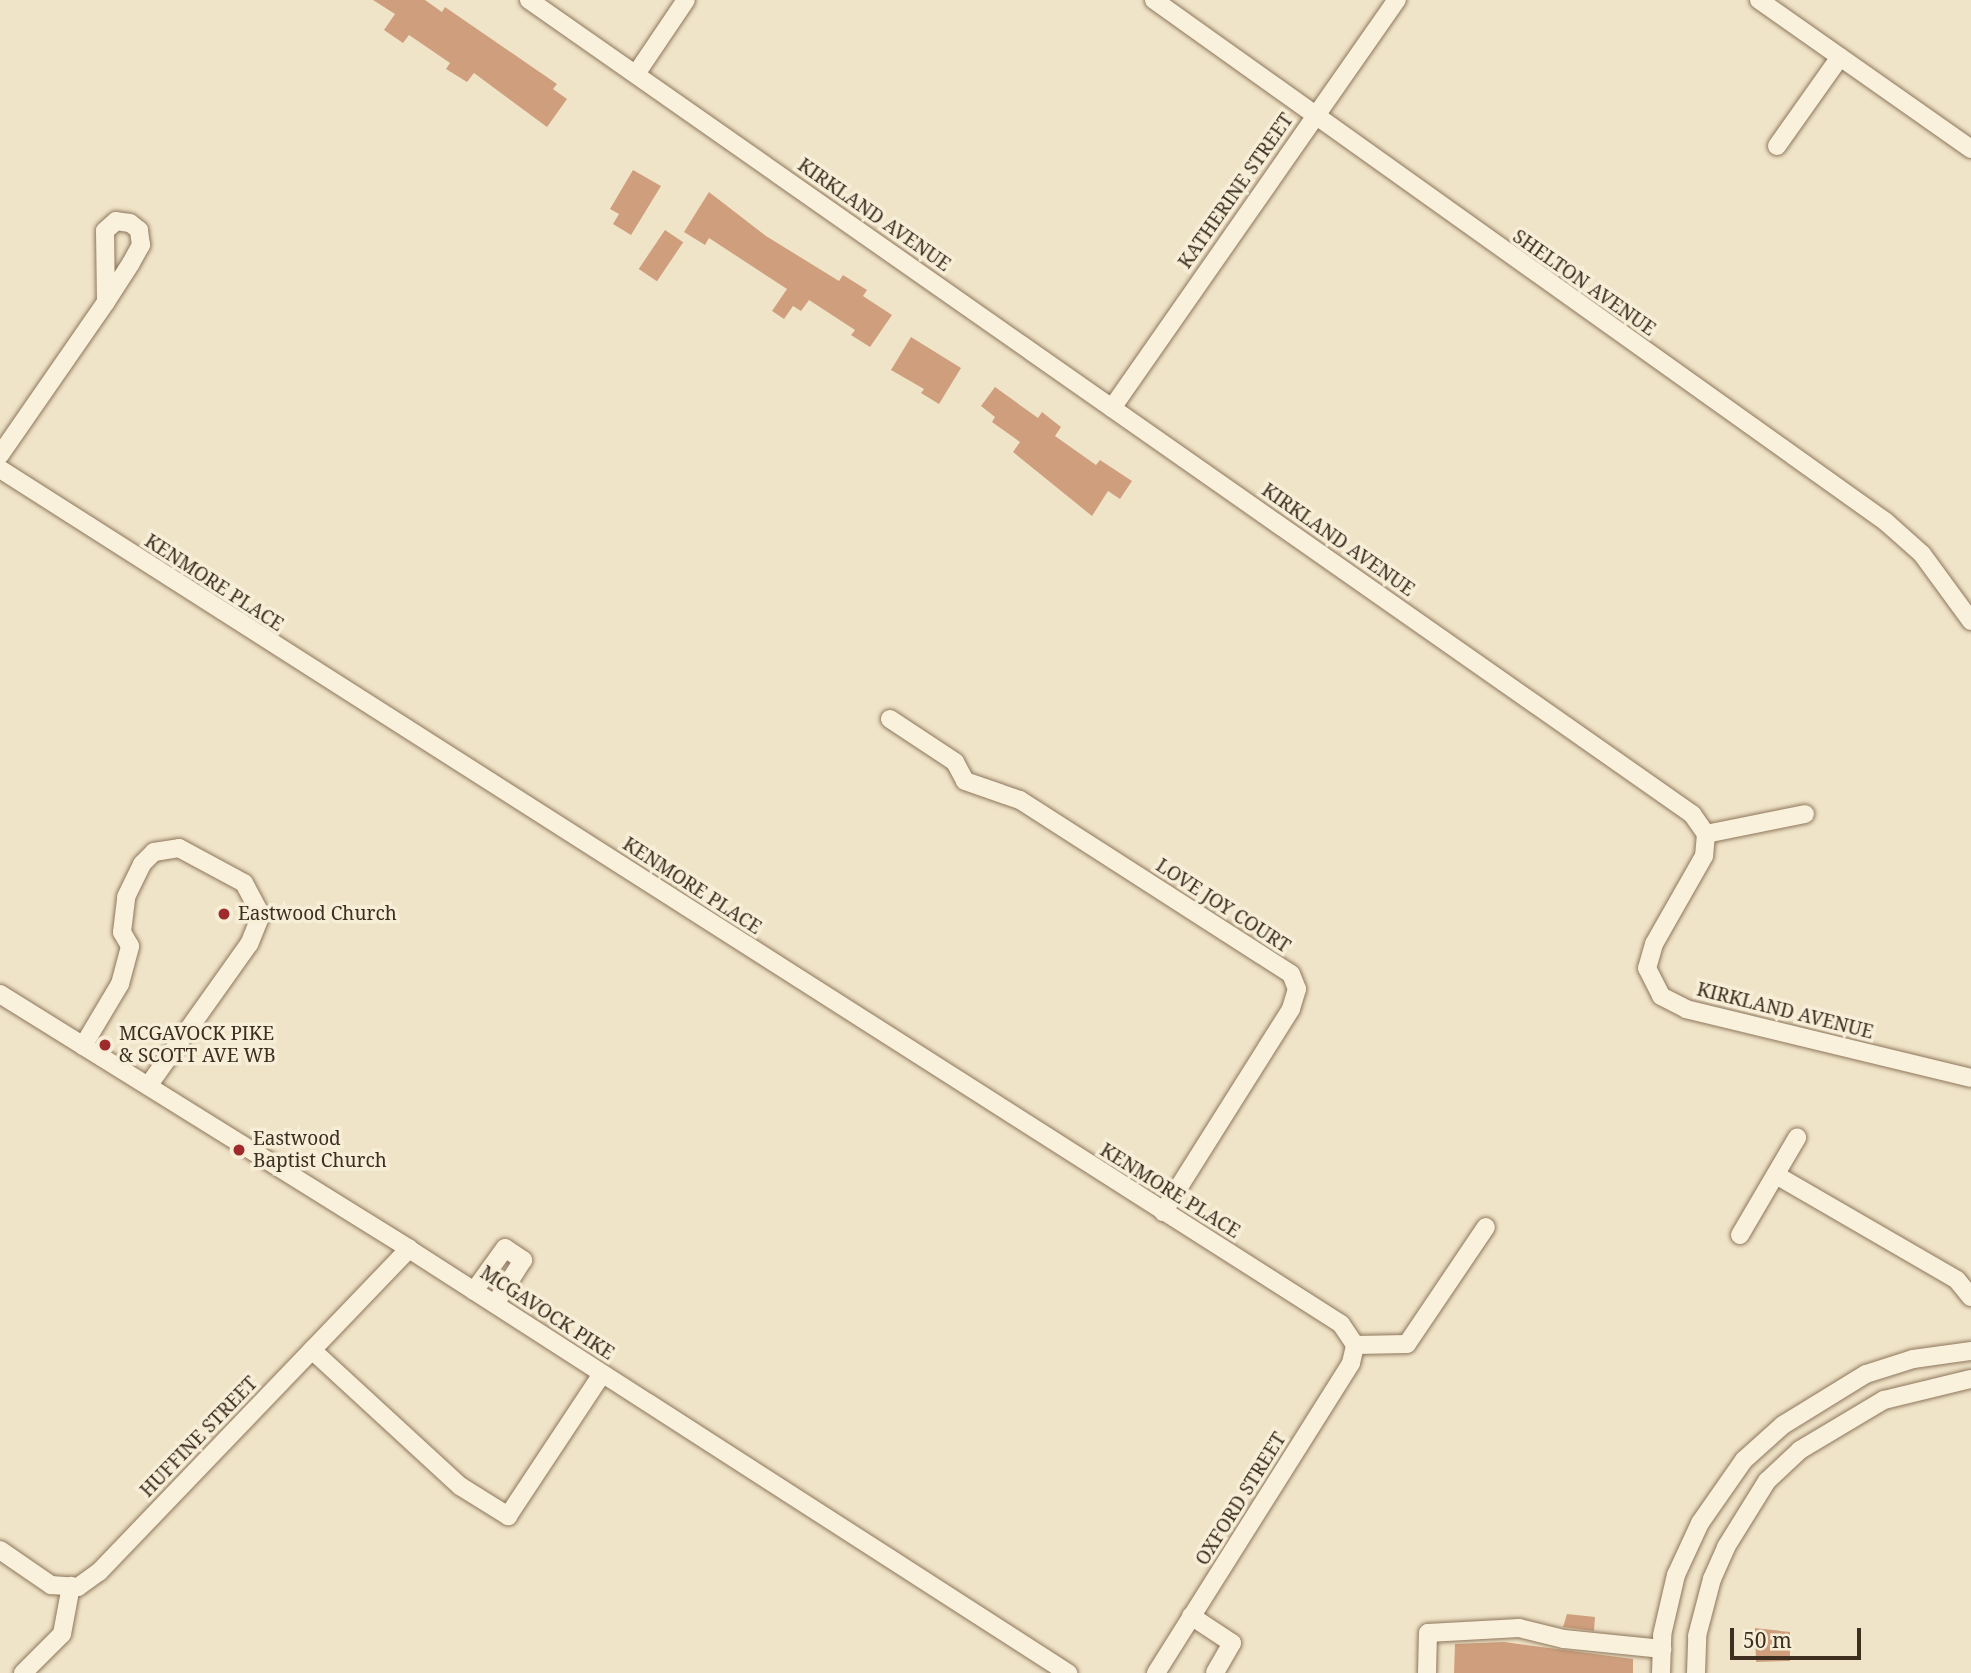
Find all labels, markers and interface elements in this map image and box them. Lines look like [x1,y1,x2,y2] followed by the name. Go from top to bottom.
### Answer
[1174,109,1298,273] street label: KATHERINE STREET
[793,154,955,276] street label: KIRKLAND AVENUE
[1508,225,1660,341] street label: SHELTON AVENUE
[1257,479,1419,601] street label: KIRKLAND AVENUE
[140,530,288,636] street label: KENMORE PLACE
[618,833,766,939] street label: KENMORE PLACE
[1152,854,1294,958] street label: LOVE JOY COURT
[238,903,397,925] place label: Eastwood Church
[216,906,232,922] marker: Eastwood Church
[1694,978,1876,1044] street label: KIRKLAND AVENUE
[119,1023,276,1067] place label: MCGAVOCK PIKE & SCOTT AVE WB
[97,1037,113,1053] marker: MCGAVOCK PIKE & SCOTT AVE WB
[253,1128,387,1172] place label: Eastwood Baptist Church
[1096,1139,1244,1243] street label: KENMORE PLACE
[231,1142,247,1158] marker: Eastwood Baptist Church
[476,1261,618,1365] street label: MCGAVOCK PIKE
[136,1372,262,1502] street label: HUFFINE STREET
[1191,1428,1291,1570] street label: OXFORD STREET
[1733,1614,1864,1658] scale bar
[1743,1626,1792,1654] text: 50 m

